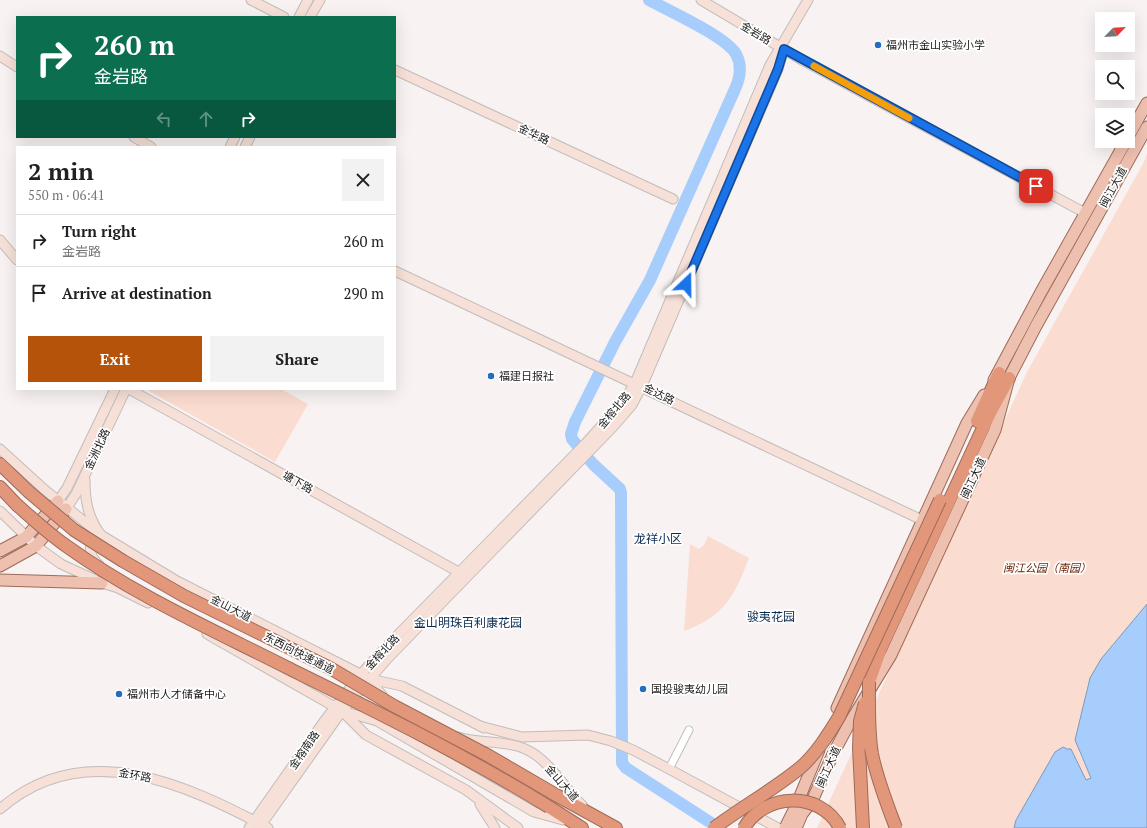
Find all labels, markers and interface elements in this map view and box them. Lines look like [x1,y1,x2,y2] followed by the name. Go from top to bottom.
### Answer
[1095,12,1135,52] north arrow
[1095,12,1135,148] map controls
[738,19,774,47] street label: 金岩路
[94,26,175,63] text: 260 m
[28,32,80,84] icon: right
[886,38,985,52] place label: 福州市金山实验小学
[873,40,883,50] marker: 福州市金山实验小学
[1095,60,1135,100] button: search
[94,64,148,88] text: 金岩路
[153,108,175,130] icon: left
[195,108,217,130] icon: ahead
[237,108,259,130] icon: right
[1095,108,1135,148] button: layers
[516,121,552,147] street label: 金华路
[28,155,94,187] text: 2 min
[342,159,384,201] button: close
[1096,164,1130,210] street label: 闽江大道
[1019,169,1053,203] pin
[1025,175,1047,197] icon: arrive
[28,186,105,204] text: 550 m · 06:41
[62,221,137,241] text: Turn right
[28,230,50,252] icon: right
[343,231,384,251] text: 260 m
[62,242,101,260] text: 金岩路
[665,263,707,305] position arrow
[28,282,50,304] icon: arrive
[62,283,212,303] text: Arrive at destination
[343,283,384,303] text: 290 m
[28,336,202,382] button: Exit
[210,336,384,382] button: Share
[499,369,554,383] place label: 福建日报社
[486,371,496,381] marker: 福建日报社
[641,380,677,408] street label: 金达路
[594,389,634,431] street label: 金榕北路
[81,426,113,472] street label: 金洲北路
[957,455,989,501] street label: 闽江大道
[280,468,316,496] street label: 塘下路
[634,531,682,546] district label: 龙祥小区
[1003,561,1091,575] park label: 闽江公园（南园）
[208,592,254,624] street label: 金山大道
[747,609,795,624] district label: 骏夷花园
[414,615,522,630] district label: 金山明珠百利康花园
[262,629,336,677] street label: 东西向快速通道
[362,631,402,673] street label: 金榕北路
[651,682,728,696] place label: 国投骏夷幼儿园
[638,684,648,694] marker: 国投骏夷幼儿园
[127,687,226,701] place label: 福州市人才储备中心
[114,689,124,699] marker: 福州市人才储备中心
[286,728,322,772] street label: 金榕南路
[813,744,843,790] street label: 闽江大道
[542,762,582,804] street label: 金山大道
[118,765,152,785] street label: 金环路

